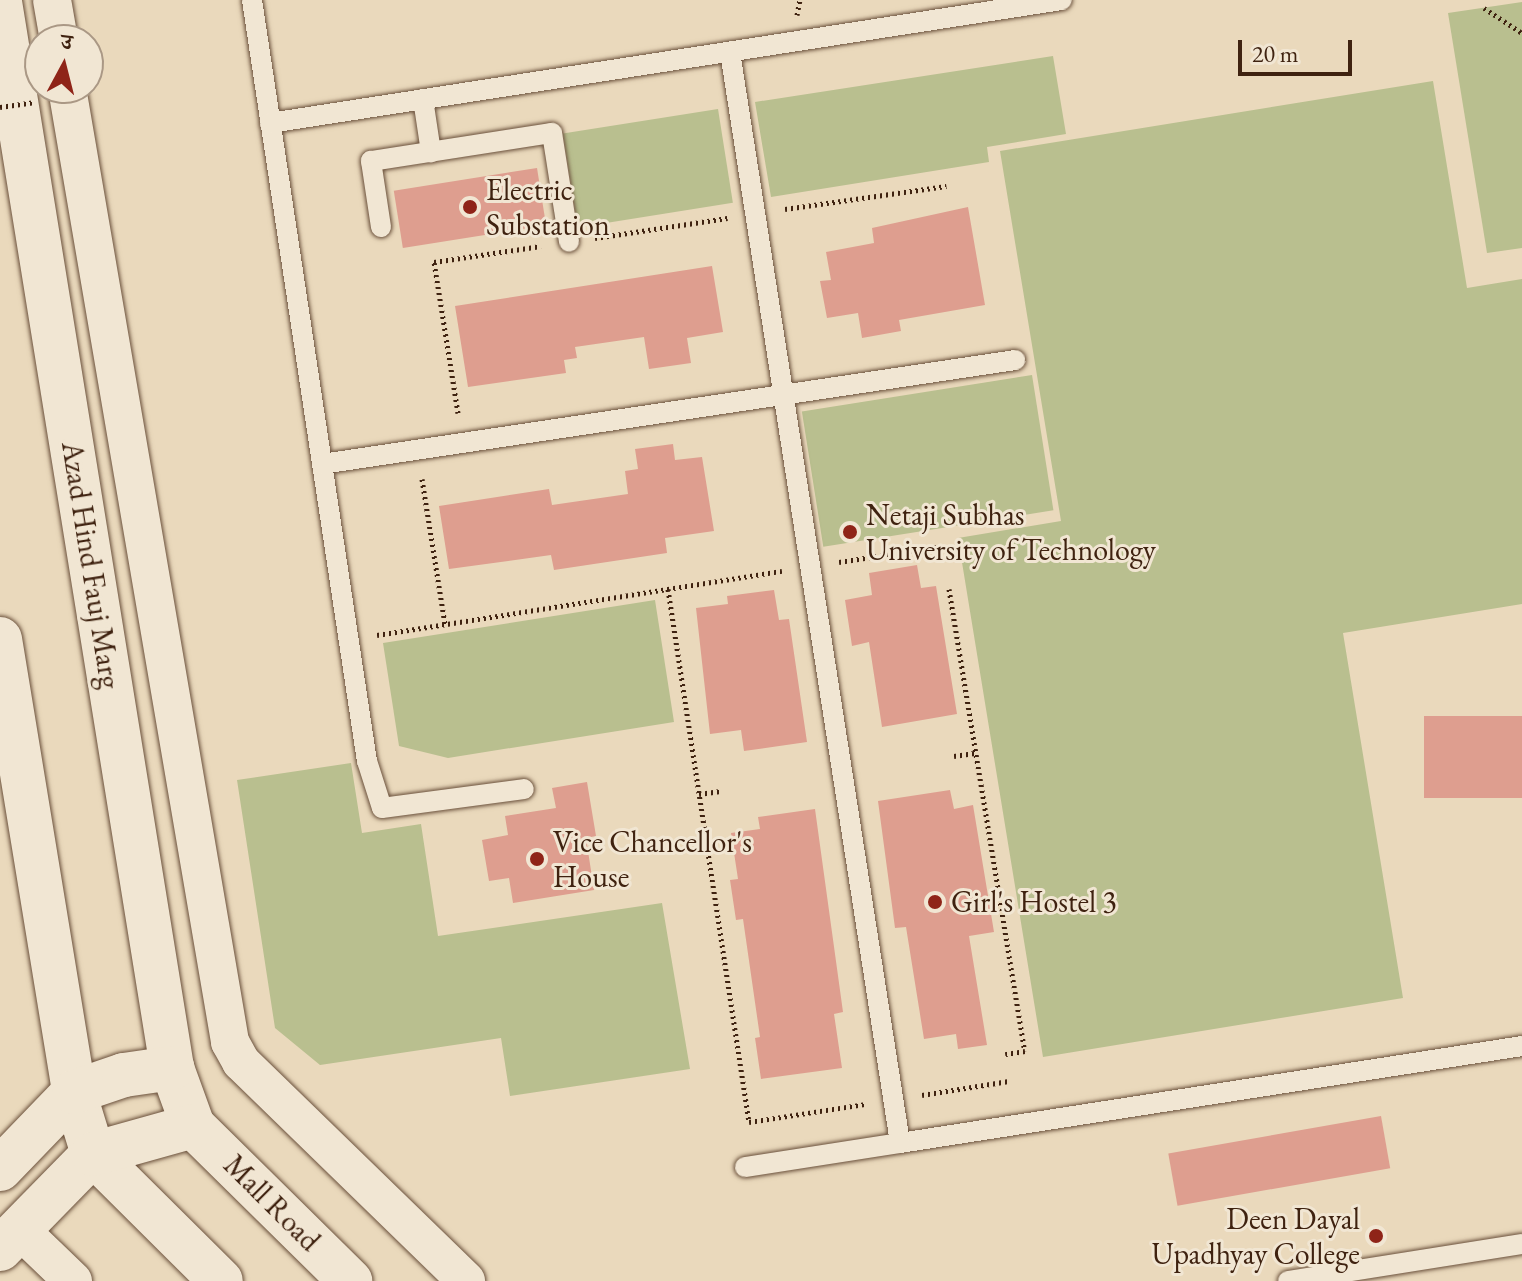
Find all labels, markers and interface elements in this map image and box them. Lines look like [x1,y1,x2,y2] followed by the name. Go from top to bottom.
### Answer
[24,24,104,104] north arrow
[1242,24,1356,74] scale bar
[59,27,74,57] text: उ
[1252,38,1299,69] text: 20 m
[486,172,610,242] place label: Electric Substation
[461,198,479,216] marker: Electric Substation
[54,439,128,691] street label: Azad Hind Fauj Marg
[866,497,1156,568] place label: Netaji Subhas University of Technology
[841,523,859,541] marker: Netaji Subhas University of Technology
[553,824,752,894] place label: Vice Chancellor's House
[528,850,546,868] marker: Vice Chancellor's House
[951,884,1117,920] place label: Girl's Hostel 3
[926,893,944,911] marker: Girl's Hostel 3
[216,1147,328,1259] street label: Mall Road
[1151,1201,1360,1272] place label: Deen Dayal Upadhyay College
[1367,1227,1385,1245] marker: Deen Dayal Upadhyay College

